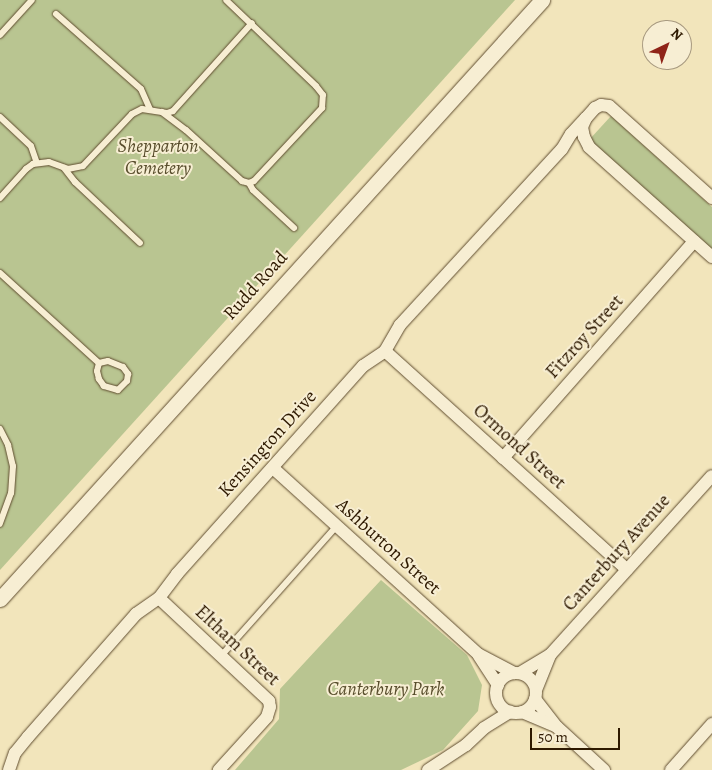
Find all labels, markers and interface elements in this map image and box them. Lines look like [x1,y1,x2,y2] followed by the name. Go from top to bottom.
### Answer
[642,20,692,70] north arrow
[667,24,687,45] text: N
[118,136,198,180] park label: Shepparton Cemetery
[219,247,293,325] street label: Rudd Road
[541,290,629,384] street label: Fitzroy Street
[214,386,322,502] street label: Kensington Drive
[468,399,570,495] street label: Ormond Street
[559,490,675,616] street label: Canterbury Avenue
[331,494,445,600] street label: Ashburton Street
[190,601,284,691] street label: Eltham Street
[327,679,445,701] park label: Canterbury Park
[532,718,622,750] scale bar
[538,727,568,747] text: 50 m

